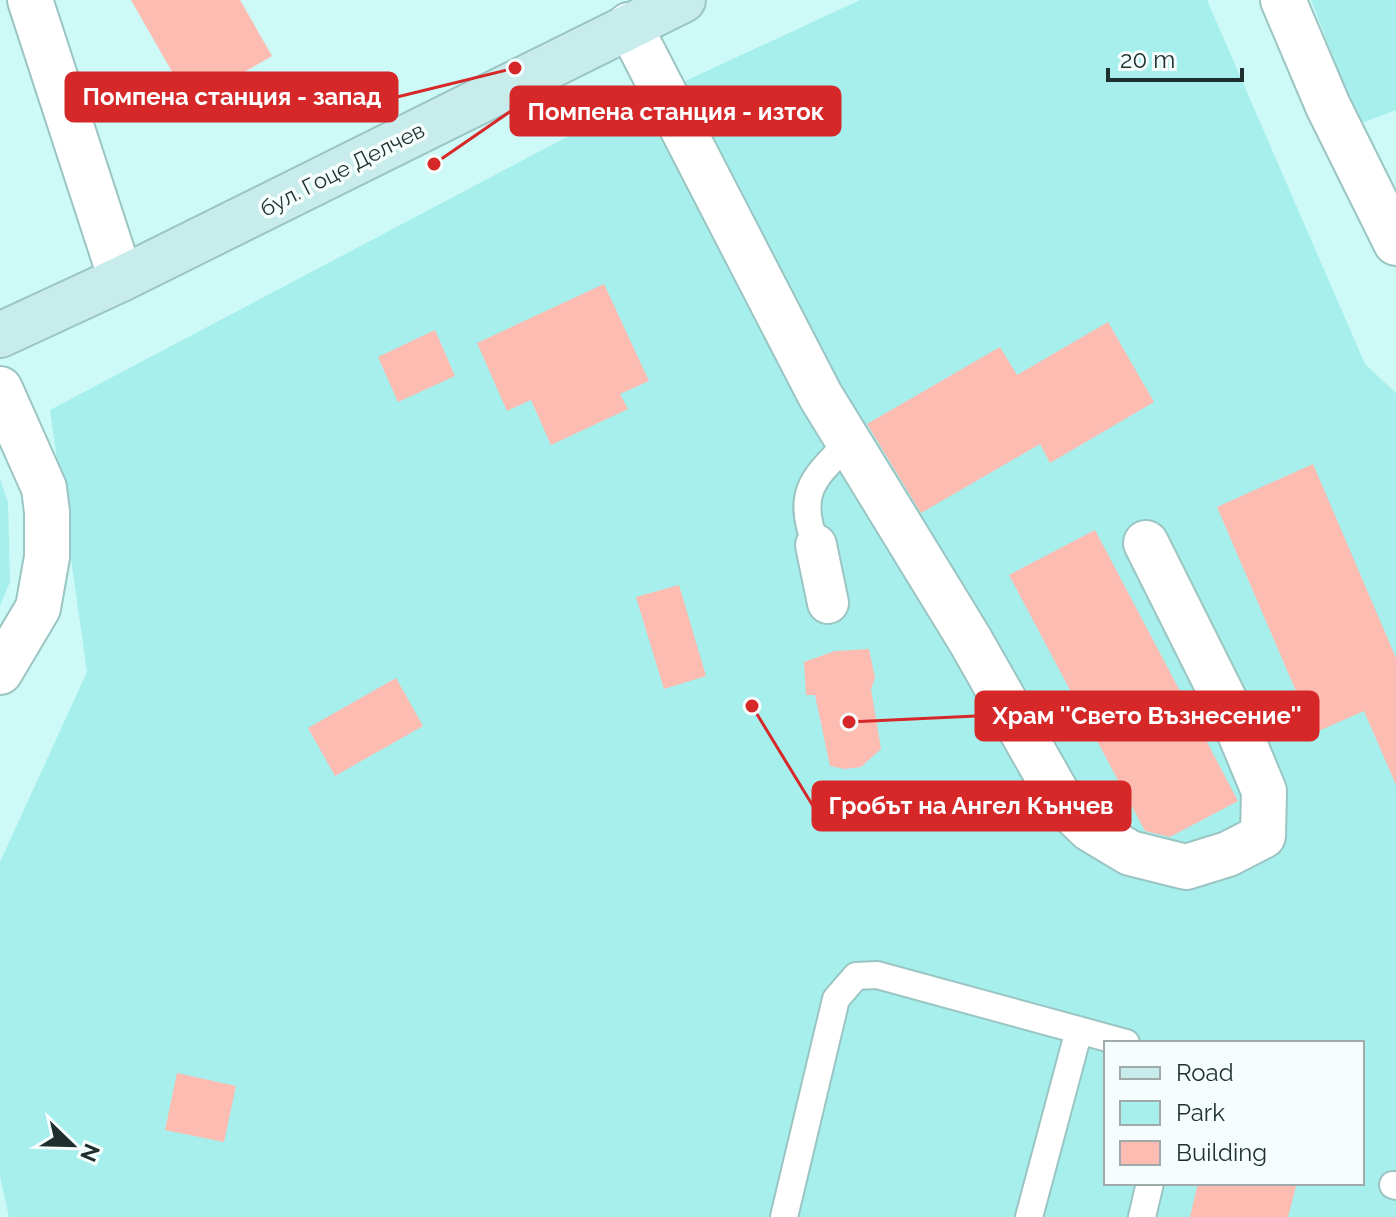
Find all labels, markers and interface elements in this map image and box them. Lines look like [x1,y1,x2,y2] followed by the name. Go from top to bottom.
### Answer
[1108,32,1242,82] scale bar
[1120,45,1175,74] text: 20 m
[66,73,397,121] callout: Помпена станция - запад
[82,82,382,111] text: Помпена станция - запад
[511,87,840,135] callout: Помпена станция - изток
[528,97,825,126] text: Помпена станция - изток
[256,116,428,222] street label: бул. Гоце Делчев
[976,692,1318,740] callout: Храм ''Свето Възнесение''
[991,701,1302,730] text: Храм ''Свето Възнесение''
[813,782,1130,830] callout: Гробът на Ангел Кънчев
[828,791,1114,820] text: Гробът на Ангел Кънчев
[1104,1041,1364,1185] legend
[1176,1058,1234,1087] text: Road
[1176,1098,1225,1127] text: Park
[32,1105,112,1185] north arrow
[1176,1138,1267,1167] text: Building
[75,1140,106,1166] text: N

